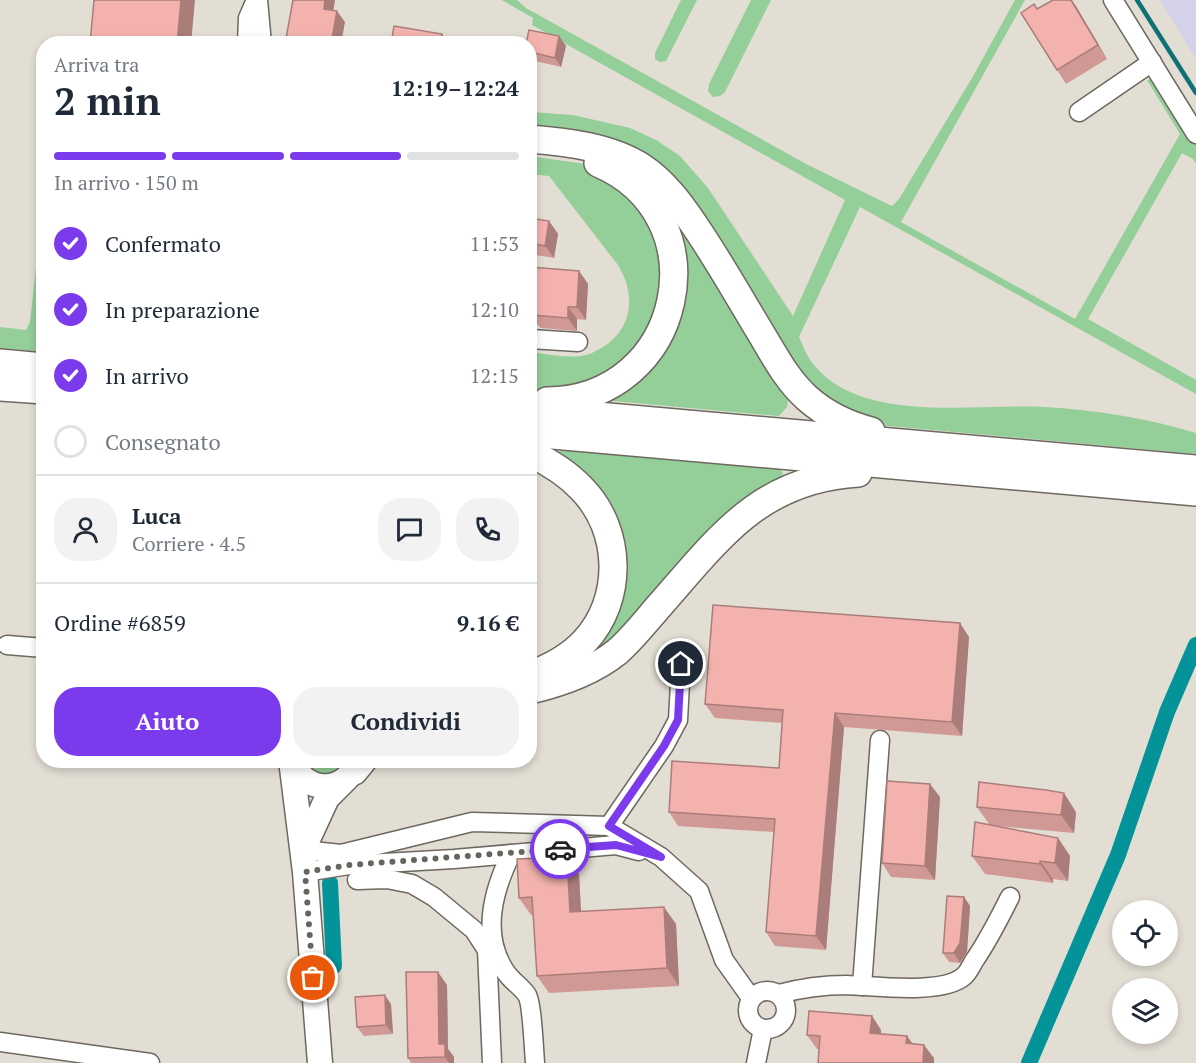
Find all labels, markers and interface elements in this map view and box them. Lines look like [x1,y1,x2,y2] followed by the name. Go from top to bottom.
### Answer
[54,51,139,78] text: Arriva tra
[391,73,519,102] text: 12:19–12:24
[54,74,161,126] text: 2 min
[54,169,199,196] text: In arrivo · 150 m
[54,227,87,260] icon: check
[105,229,221,258] text: Confermato
[470,230,519,257] text: 11:53
[54,293,87,326] icon: check
[105,295,260,324] text: In preparazione
[470,296,519,323] text: 12:10
[54,359,87,392] icon: check
[105,361,189,390] text: In arrivo
[470,362,519,389] text: 12:15
[105,427,221,456] text: Consegnato
[54,498,117,561] button: person
[378,498,441,561] button: chat
[456,498,519,561] button: phone
[132,501,181,530] text: Luca
[132,530,246,557] text: Corriere · 4.5
[54,608,186,637] text: Ordine #6859
[457,608,519,637] text: 9.16 €
[655,638,706,689] pin
[664,647,697,680] icon: home
[54,687,281,756] button: Aiuto
[293,687,519,756] button: Condividi
[530,819,590,879] courier
[544,833,577,866] icon: car
[1112,900,1178,1044] map controls
[1112,900,1178,966] button: locate
[287,952,338,1003] pin
[296,961,329,994] icon: bag
[1112,978,1178,1044] button: layers

